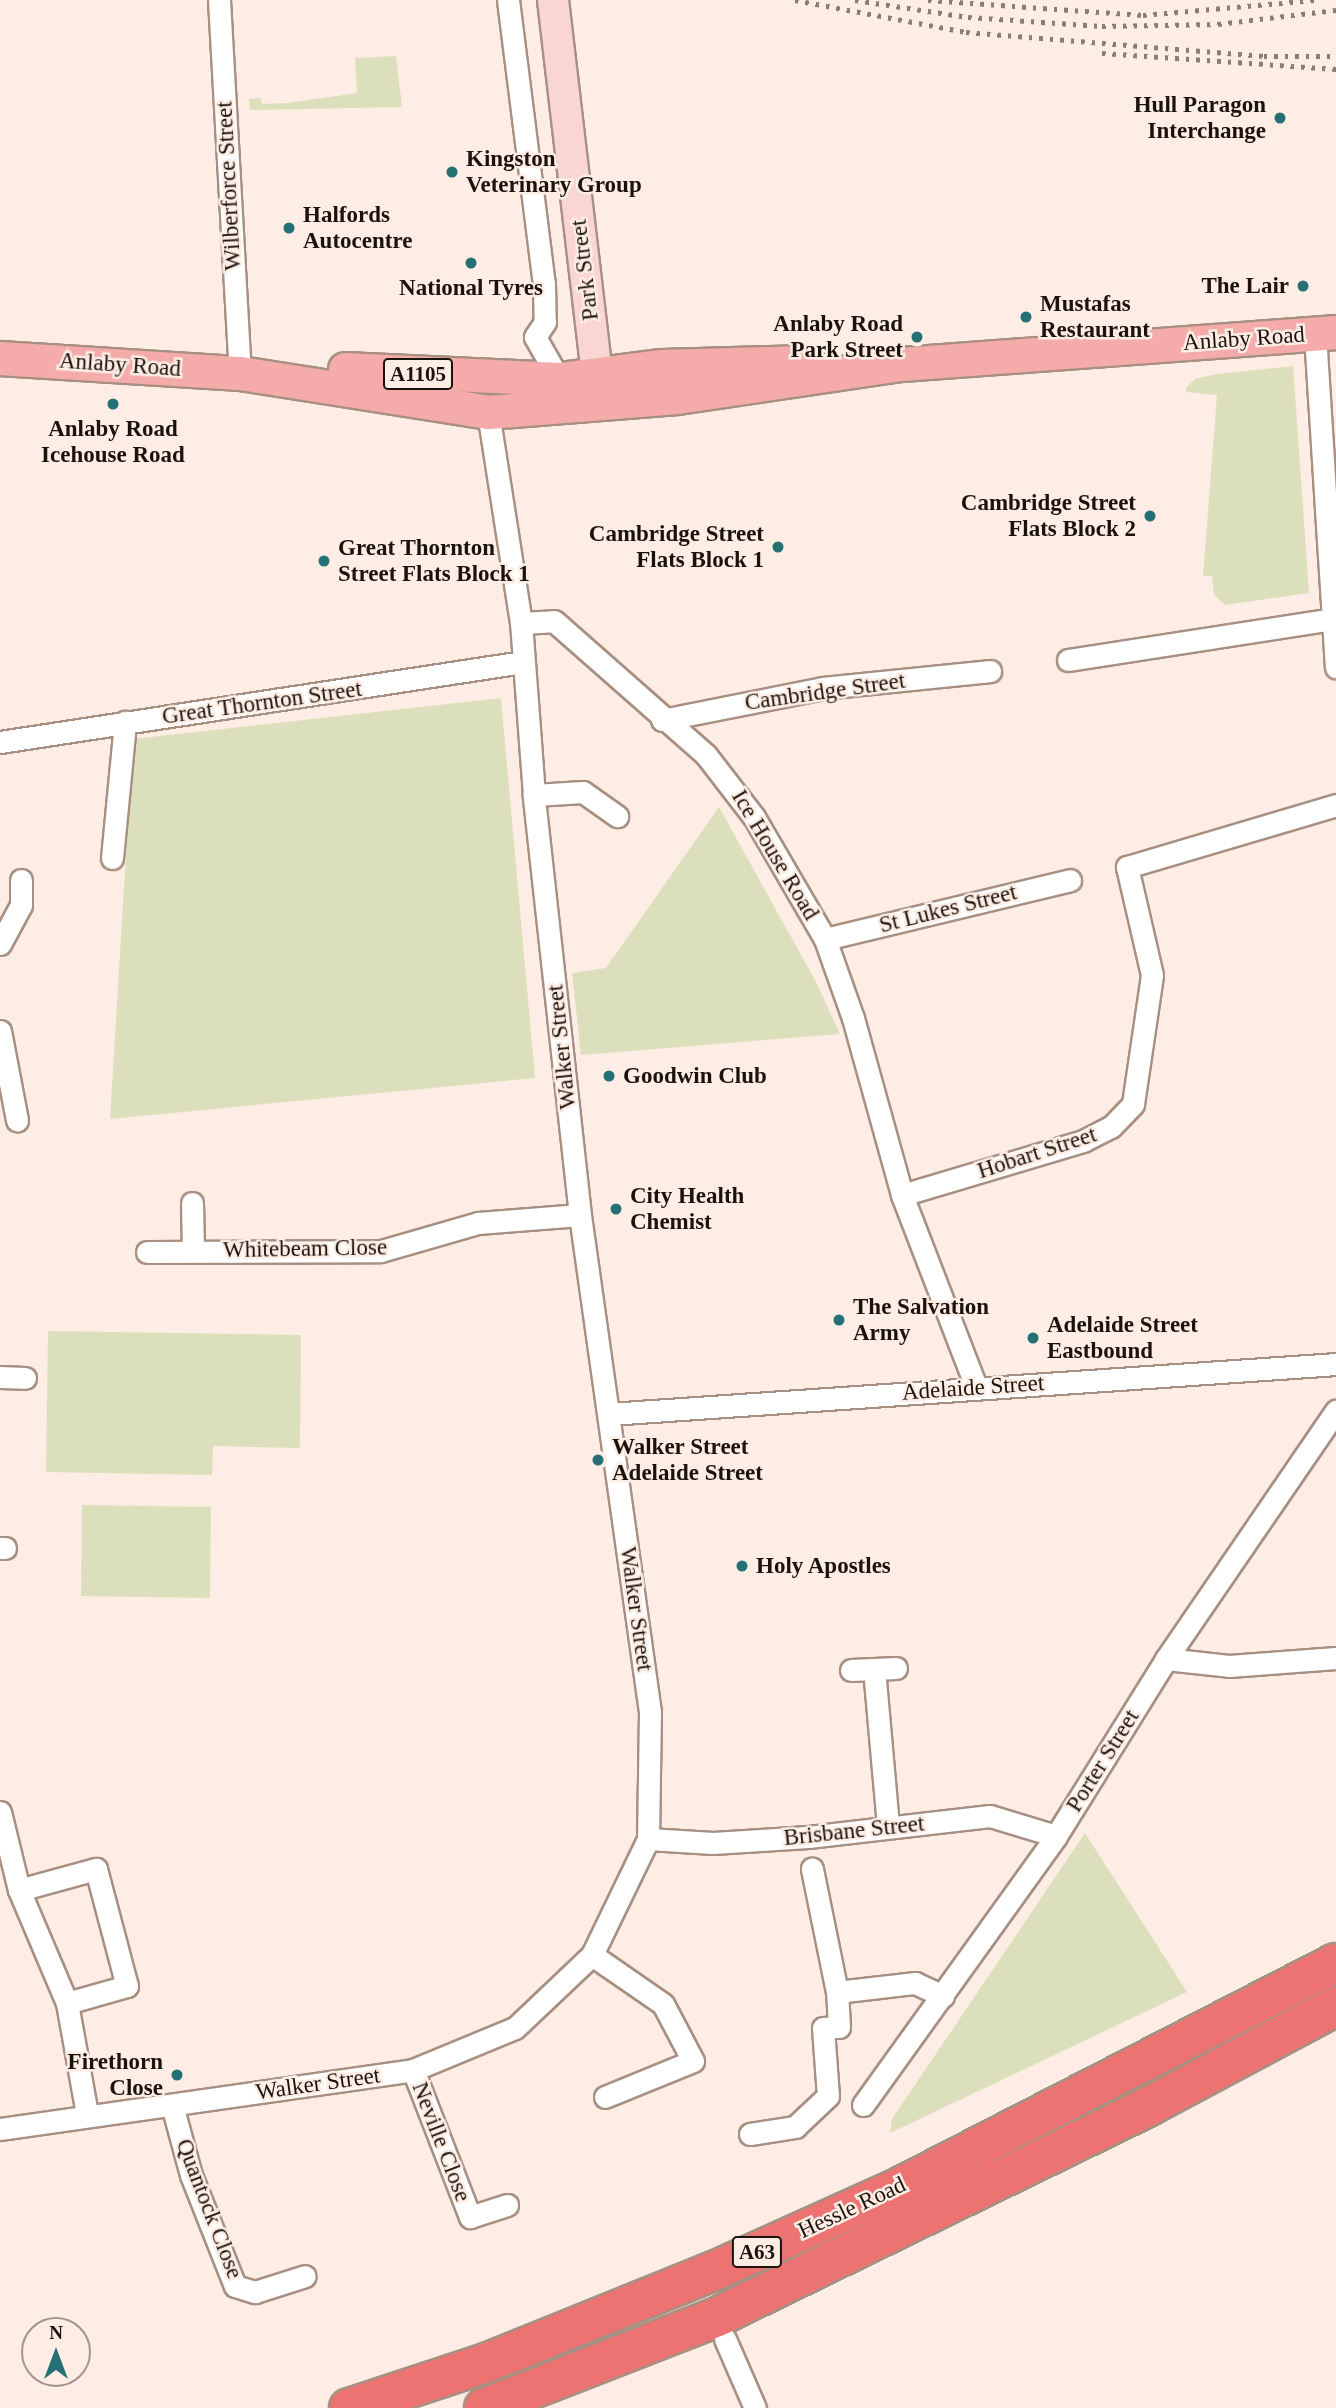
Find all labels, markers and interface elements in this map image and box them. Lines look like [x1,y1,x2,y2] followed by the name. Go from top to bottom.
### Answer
[1134,91,1266,145] place label: Hull Paragon Interchange
[211,101,247,271] street label: Wilberforce Street
[1272,110,1288,126] marker: Hull Paragon Interchange
[466,145,642,199] place label: Kingston Veterinary Group
[444,164,460,180] marker: Kingston Veterinary Group
[303,201,412,255] place label: Halfords Autocentre
[565,218,605,322] street label: Park Street
[281,220,297,236] marker: Halfords Autocentre
[463,255,479,271] marker: National Tyres
[1201,272,1289,300] place label: The Lair
[399,274,543,302] place label: National Tyres
[1295,278,1311,294] marker: The Lair
[1040,290,1150,344] place label: Mustafas Restaurant
[1018,309,1034,325] marker: Mustafas Restaurant
[773,310,903,364] place label: Anlaby Road Park Street
[1182,321,1306,357] street label: Anlaby Road
[909,329,925,345] marker: Anlaby Road Park Street
[58,347,182,383] street label: Anlaby Road
[381,356,455,392] road number: A1105
[105,396,121,412] marker: Anlaby Road Icehouse Road
[41,415,185,469] place label: Anlaby Road Icehouse Road
[961,489,1136,543] place label: Cambridge Street Flats Block 2
[1142,508,1158,524] marker: Cambridge Street Flats Block 2
[589,520,764,574] place label: Cambridge Street Flats Block 1
[338,534,530,588] place label: Great Thornton Street Flats Block 1
[770,539,786,555] marker: Cambridge Street Flats Block 1
[316,553,332,569] marker: Great Thornton Street Flats Block 1
[743,667,907,717] street label: Cambridge Street
[160,675,364,731] street label: Great Thornton Street
[725,785,825,925] street label: Ice House Road
[876,879,1020,939] street label: St Lukes Street
[542,983,582,1111] street label: Walker Street
[623,1062,767,1090] place label: Goodwin Club
[601,1068,617,1084] marker: Goodwin Club
[974,1121,1100,1185] street label: Hobart Street
[630,1182,744,1236] place label: City Health Chemist
[608,1201,624,1217] marker: City Health Chemist
[223,1234,387,1264] street label: Whitebeam Close
[853,1293,989,1347] place label: The Salvation Army
[1047,1311,1198,1365] place label: Adelaide Street Eastbound
[831,1312,847,1328] marker: The Salvation Army
[1025,1330,1041,1346] marker: Adelaide Street Eastbound
[901,1369,1045,1407] street label: Adelaide Street
[612,1433,763,1487] place label: Walker Street Adelaide Street
[590,1452,606,1468] marker: Walker Street Adelaide Street
[614,1545,658,1673] street label: Walker Street
[756,1552,892,1580] place label: Holy Apostles
[734,1558,750,1574] marker: Holy Apostles
[1061,1705,1145,1817] street label: Porter Street
[782,1810,926,1852] street label: Brisbane Street
[68,2048,163,2102] place label: Firethorn Close
[254,2062,382,2106] street label: Walker Street
[169,2067,185,2083] marker: Firethorn Close
[406,2078,476,2206] street label: Neville Close
[170,2135,248,2283] street label: Quantock Close
[794,2171,910,2245] street label: Hessle Road
[731,2234,783,2270] road number: A63
[21,2317,91,2387] north arrow
[49,2322,63,2343] text: N

